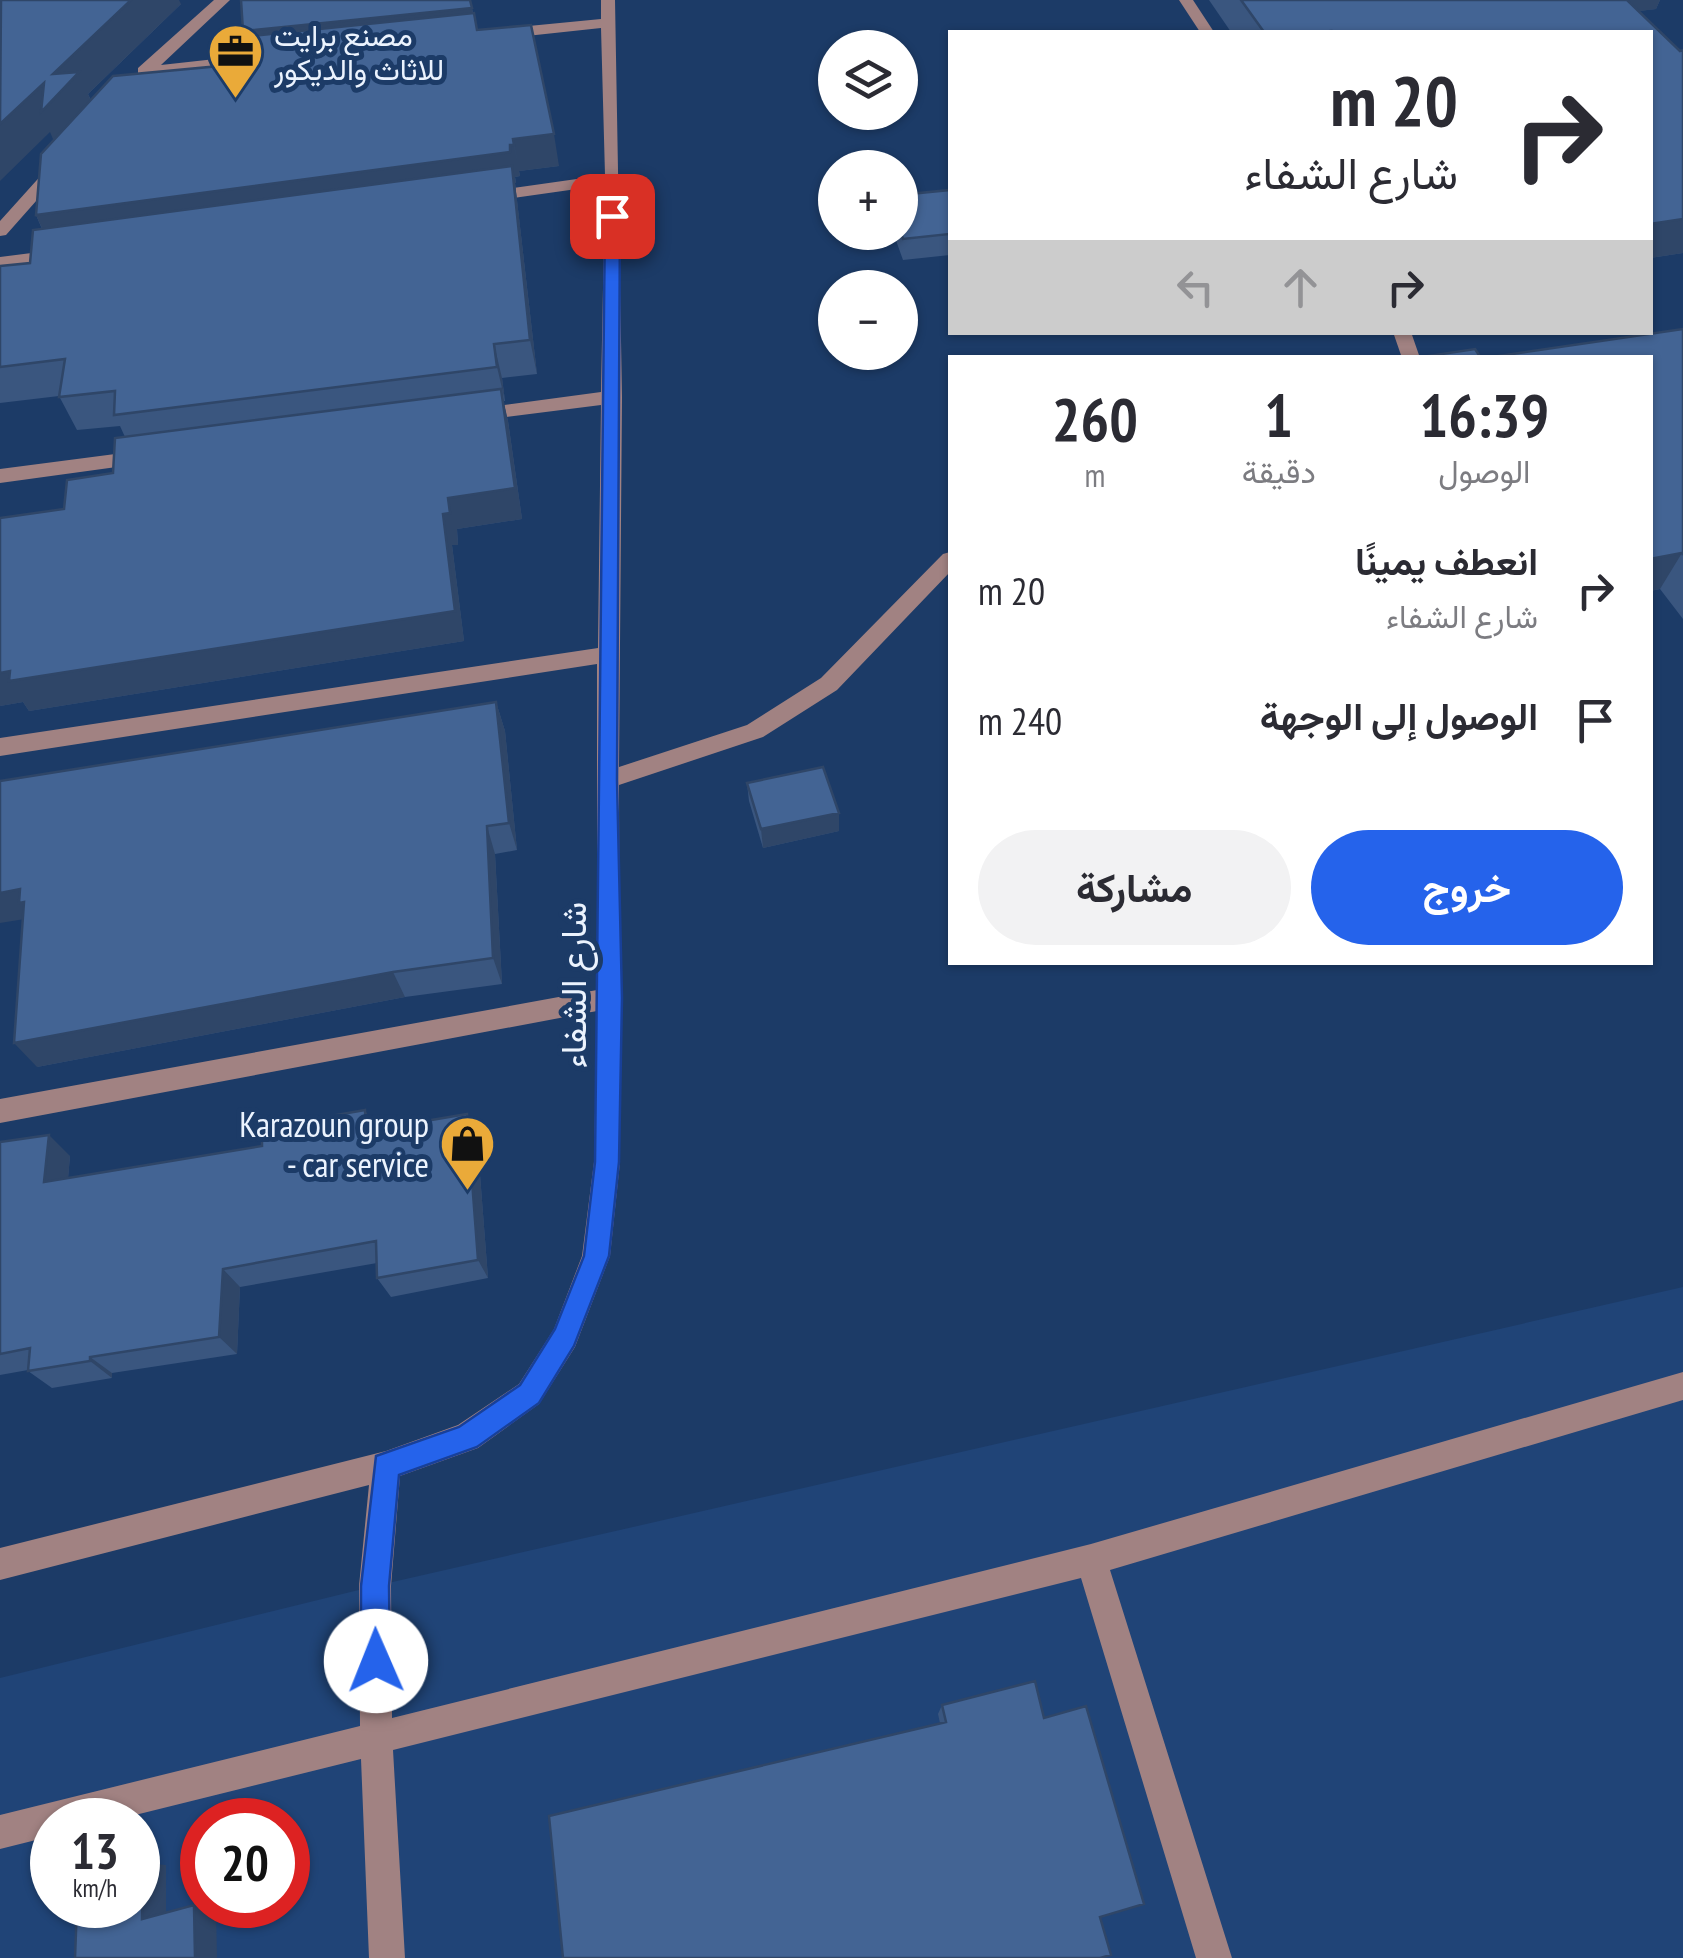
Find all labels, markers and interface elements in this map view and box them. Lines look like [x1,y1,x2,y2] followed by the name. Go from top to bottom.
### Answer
[273,15,444,88] place label: مصنع برايت للاثاث والديكور
[205,21,265,100] office icon: مصنع برايت للاثاث والديكور
[818,30,918,370] map controls
[818,30,918,130] button: layers
[1330,55,1458,145] text: 20 m
[1493,70,1623,200] icon: right
[1244,143,1458,201] text: شارع الشفاء
[818,150,918,250] button: +
[570,174,655,259] pin
[585,189,640,244] icon: arrive
[1168,260,1223,315] icon: left
[1273,260,1328,315] icon: ahead
[1378,260,1433,315] icon: right
[818,270,918,370] button: −
[1264,376,1293,454] text: 1
[1419,376,1549,454] text: 16:39
[1052,380,1138,458] text: 260
[1242,450,1316,492] text: دقيقة
[1438,450,1531,492] text: الوصول
[1084,454,1105,496] text: m
[1355,536,1538,585] text: انعطف يمينًا
[1568,563,1623,618] icon: right
[978,566,1045,615] text: 20 m
[1386,595,1538,637] text: شارع الشفاء
[1260,691,1538,740] text: الوصول إلى الوجهة
[1568,693,1623,748] icon: arrive
[978,696,1062,745] text: 240 m
[978,830,1291,945] button: مشاركة
[1311,830,1623,945] button: خروج
[550,902,598,1068] street label: شارع الشفاء
[239,1101,429,1187] place label: Karazoun group - car service
[438,1114,498,1193] shop icon: Karazoun group - car service
[324,1609,428,1713] position arrow
[180,1798,310,1928] speed limit sign: 20
[71,1818,119,1883] text: 13
[73,1872,117,1904] text: km/h

